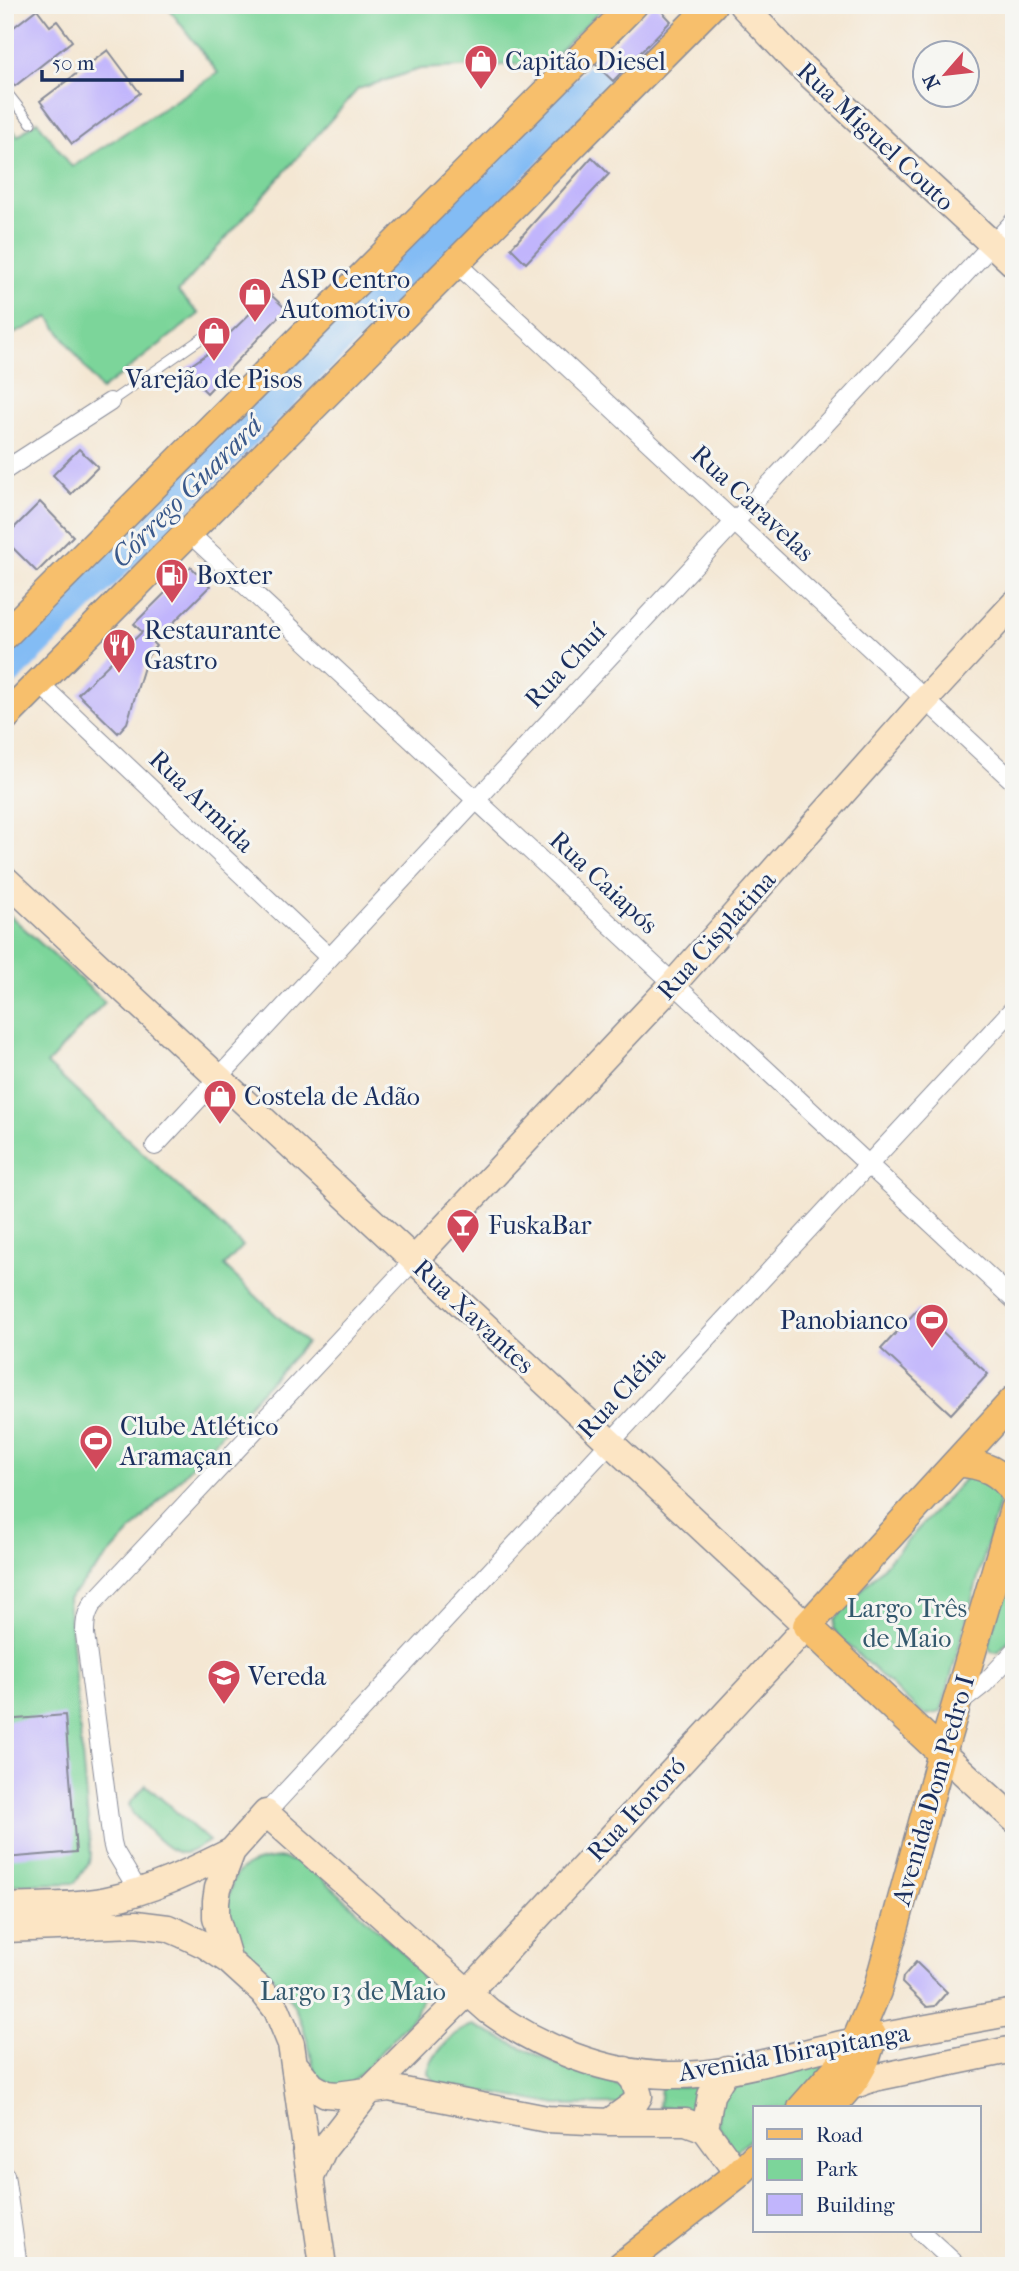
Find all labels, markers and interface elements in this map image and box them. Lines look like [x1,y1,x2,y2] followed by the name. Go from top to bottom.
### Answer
[42,38,182,82] scale bar
[911,38,981,108] north arrow
[462,42,500,91] shop icon: Capitão Diesel
[505,46,666,77] place label: Capitão Diesel
[52,51,95,75] text: 50 m
[790,55,961,217] street label: Rua Miguel Couto
[919,69,945,93] text: N
[279,264,410,325] place label: ASP Centro Automotivo
[236,275,274,324] shop icon: ASP Centro Automotivo
[195,314,233,363] shop icon: Varejão de Pisos
[125,364,302,395] place label: Varejão de Pisos
[104,407,271,574] water label: Córrego Guarará
[685,439,821,568] street label: Rua Caravelas
[153,556,191,605] fuel station icon: Boxter
[196,560,272,591] place label: Boxter
[144,615,281,676] place label: Restaurante Gastro
[518,616,613,714] street label: Rua Chuí
[100,626,138,675] restaurant icon: Restaurante Gastro
[143,744,261,860] street label: Rua Armida
[543,824,664,940] street label: Rua Caiapós
[650,864,783,1006] street label: Rua Cisplatina
[201,1077,239,1126] shop icon: Costela de Adão
[244,1081,420,1112] place label: Costela de Adão
[444,1206,482,1255] bar icon: FuskaBar
[488,1210,592,1241] place label: FuskaBar
[407,1253,541,1380] street label: Rua Xavantes
[913,1301,951,1350] sports icon: Panobianco
[780,1305,908,1336] place label: Panobianco
[571,1339,673,1445] street label: Rua Clélia
[119,1411,278,1472] place label: Clube Atlético Aramaçan
[77,1422,115,1471] sports icon: Clube Atlético Aramaçan
[847,1593,967,1654] park label: Largo Três de Maio
[205,1657,243,1706] school or university icon: Vereda
[247,1661,327,1692] place label: Vereda
[886,1671,981,1910] street label: Avenida Dom Pedro I
[580,1751,692,1868] street label: Rua Itororó
[260,1976,446,2007] park label: Largo 13 de Maio
[675,2017,913,2088] street label: Avenida Ibirapitanga
[753,2106,981,2232] legend
[816,2123,863,2147] text: Road
[816,2157,858,2181] text: Park
[816,2193,895,2217] text: Building

